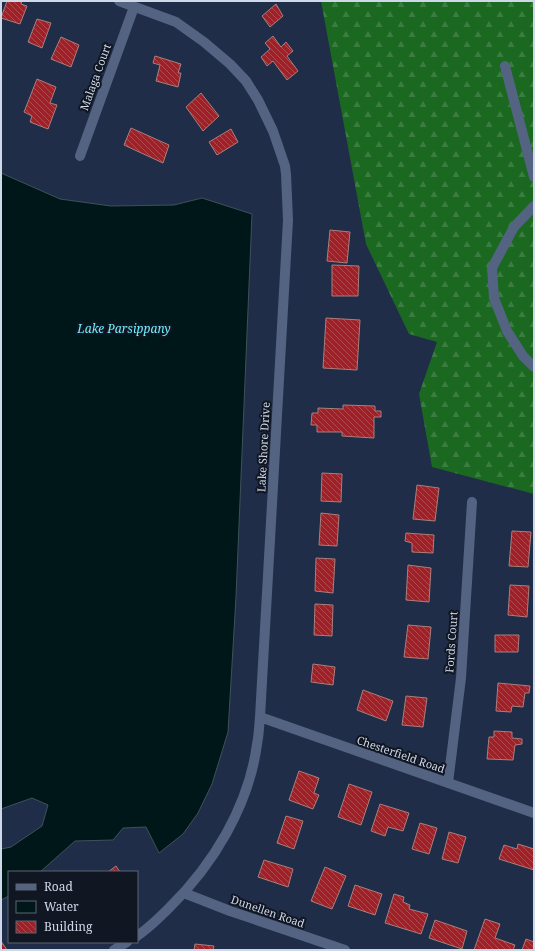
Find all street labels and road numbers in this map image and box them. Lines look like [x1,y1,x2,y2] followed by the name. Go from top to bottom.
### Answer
[76,41,114,113] street label: Malaga Court
[253,401,273,492] street label: Lake Shore Drive
[441,611,461,673] street label: Fords Court
[355,732,447,776] street label: Chesterfield Road
[229,891,307,931] street label: Dunellen Road

